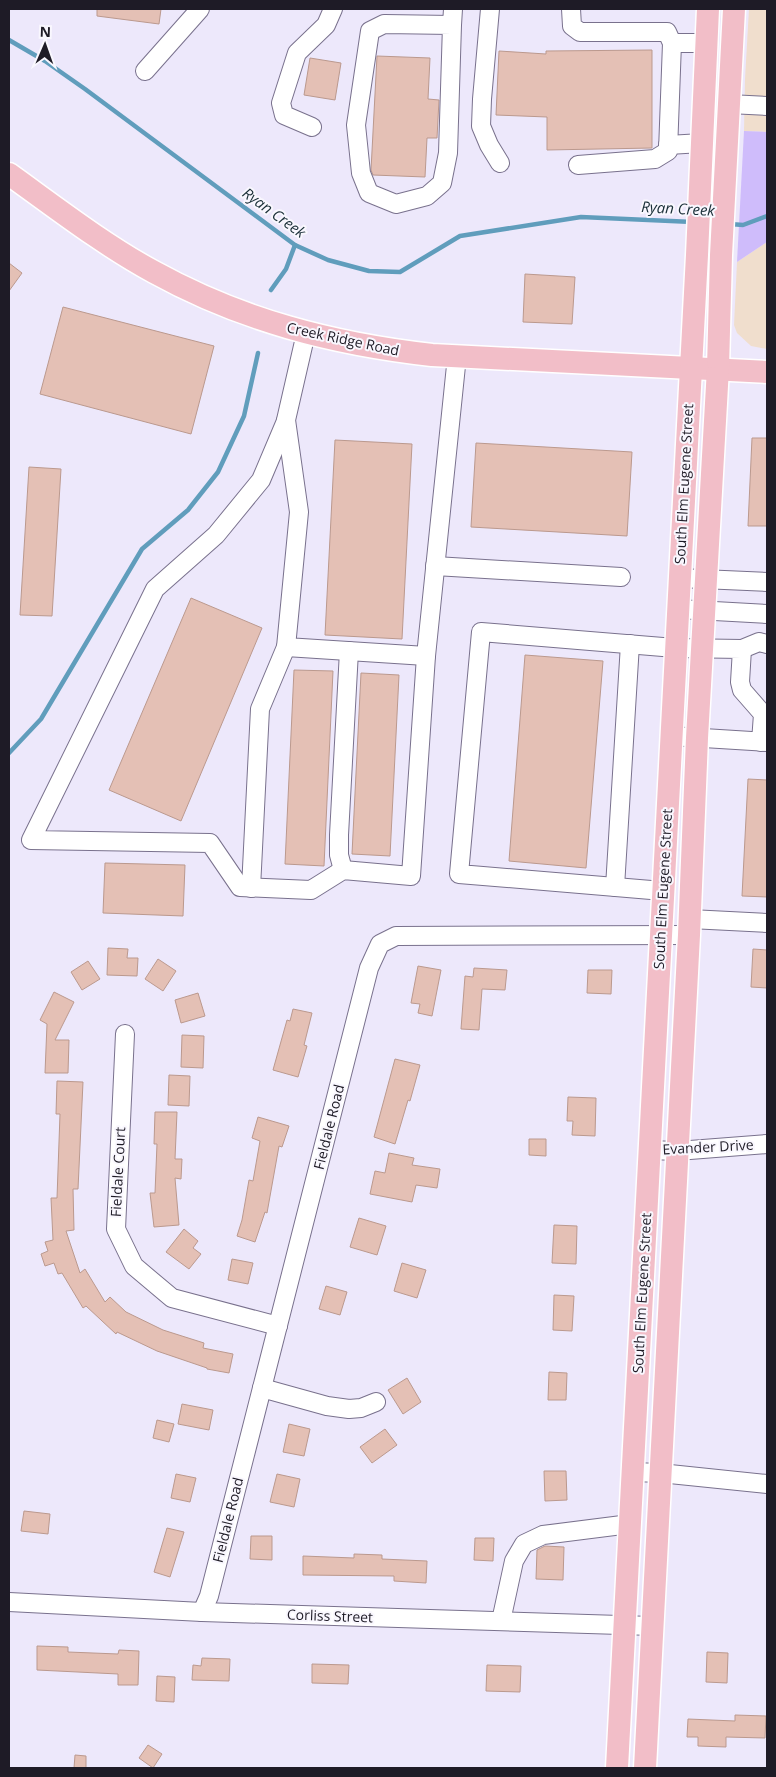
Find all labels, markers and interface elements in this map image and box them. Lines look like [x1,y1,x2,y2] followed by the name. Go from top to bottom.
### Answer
[20,20,70,70] north arrow
[39,22,51,41] text: N
[239,182,311,242] water label: Ryan Creek
[641,196,716,220] water label: Ryan Creek
[285,317,401,360] street label: Creek Ridge Road
[670,403,697,565] street label: South Elm Eugene Street
[649,808,676,970] street label: South Elm Eugene Street
[309,1082,348,1171] street label: Fieldale Road
[106,1126,129,1217] street label: Fieldale Court
[662,1135,754,1158] street label: Evander Drive
[628,1212,655,1374] street label: South Elm Eugene Street
[208,1475,247,1564] street label: Fieldale Road
[287,1605,373,1626] street label: Corliss Street

